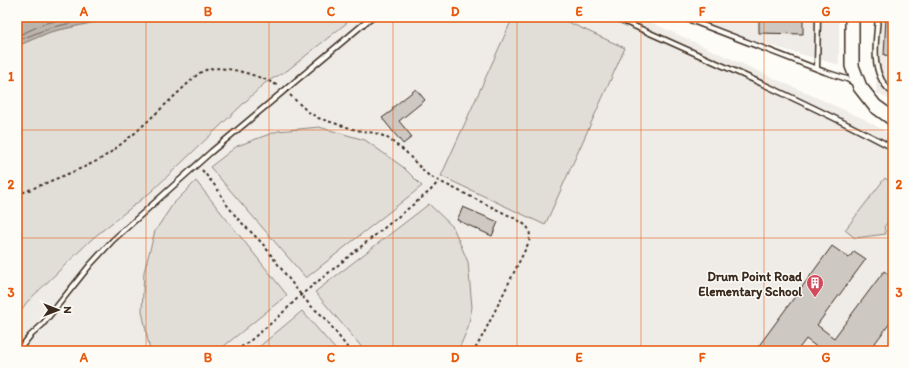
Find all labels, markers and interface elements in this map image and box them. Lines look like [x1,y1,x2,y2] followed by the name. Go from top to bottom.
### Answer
[79,4,89,19] text: A
[204,4,213,19] text: B
[327,4,336,19] text: C
[451,4,460,19] text: D
[575,4,583,19] text: E
[699,4,706,19] text: F
[822,4,831,19] text: G
[8,69,14,84] text: 1
[896,69,902,84] text: 1
[8,177,15,192] text: 2
[896,177,903,192] text: 2
[698,269,803,300] place label: Drum Point Road Elementary School
[805,273,825,298] building icon: Drum Point Road Elementary School
[7,285,15,300] text: 3
[895,285,903,300] text: 3
[38,290,78,330] north arrow
[61,306,74,314] text: N
[79,350,89,365] text: A
[204,350,213,365] text: B
[327,350,336,365] text: C
[451,350,460,365] text: D
[575,350,583,365] text: E
[699,350,706,365] text: F
[822,350,831,365] text: G

